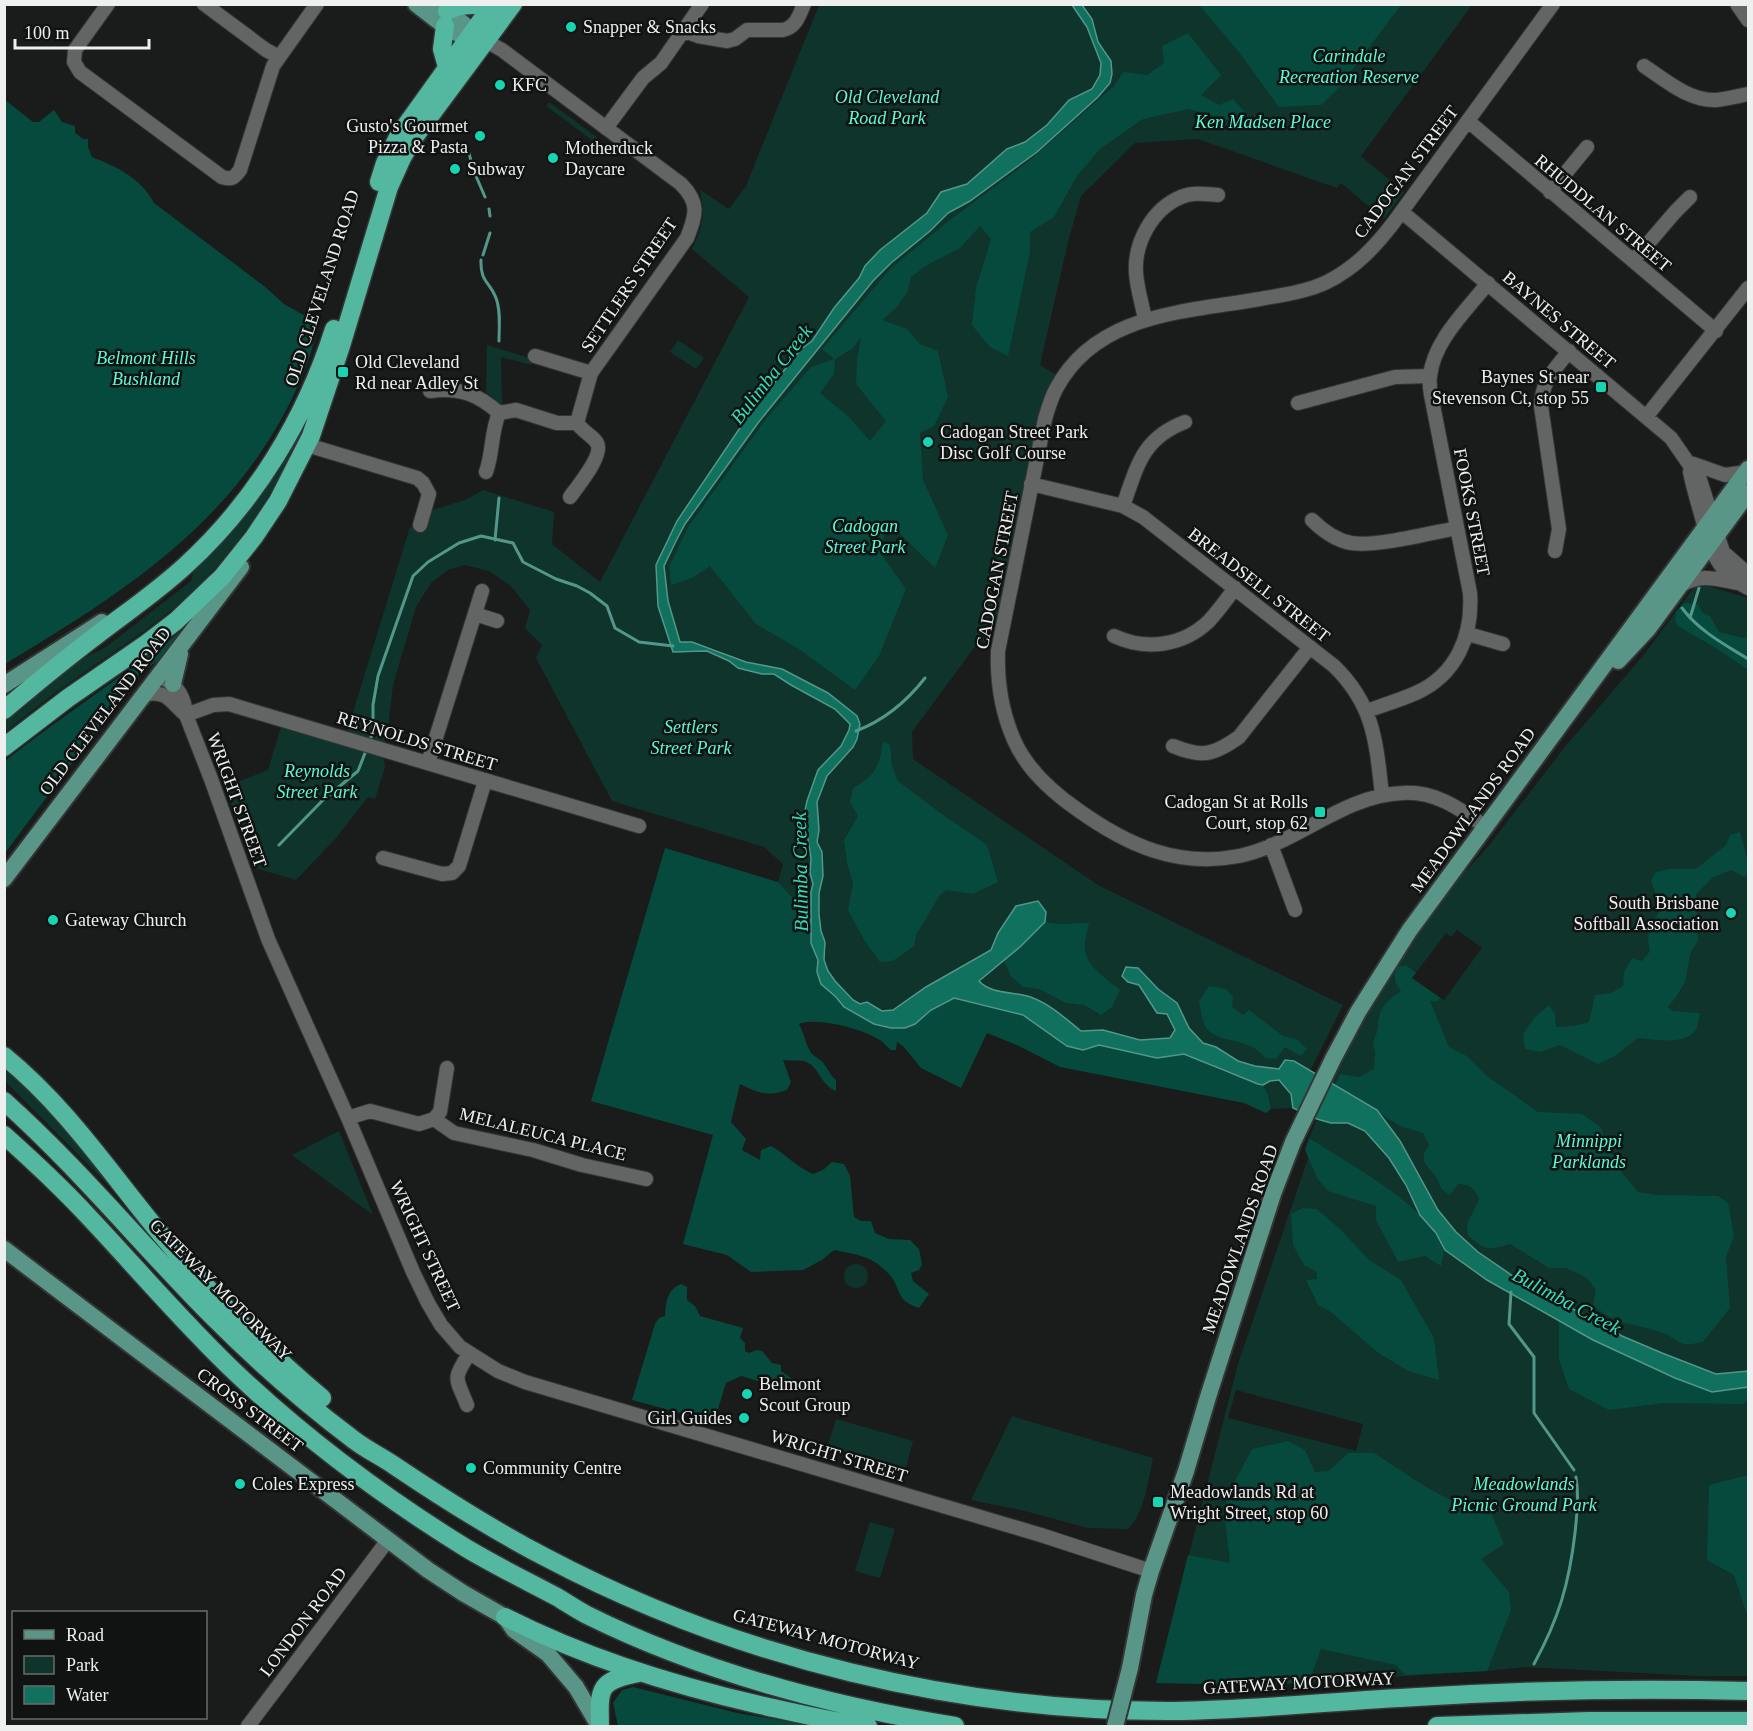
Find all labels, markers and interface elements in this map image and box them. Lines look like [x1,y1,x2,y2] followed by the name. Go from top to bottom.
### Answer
[15,12,148,50] scale bar
[583,17,716,37] place label: Snapper & Snacks
[564,20,578,34] marker: Snapper & Snacks
[24,23,70,43] text: 100 m
[1278,46,1419,87] park label: Carindale Recreation Reserve
[512,75,547,95] place label: KFC
[493,78,507,92] marker: KFC
[835,87,940,128] park label: Old Cleveland Road Park
[1350,102,1462,242] street label: CADOGAN STREET
[1194,112,1331,132] park label: Ken Madsen Place
[346,116,468,157] place label: Gusto's Gourmet Pizza & Pasta
[473,129,487,143] marker: Gusto's Gourmet Pizza & Pasta
[565,138,653,179] place label: Motherduck Daycare
[1531,150,1675,276] street label: RHUDDLAN STREET
[546,151,560,165] marker: Motherduck Daycare
[467,159,525,179] place label: Subway
[448,162,462,176] marker: Subway
[281,187,363,389] street label: OLD CLEVELAND ROAD
[577,214,681,356] street label: SETTLERS STREET
[1499,267,1619,373] street label: BAYNES STREET
[725,319,817,428] water label: Bulimba Creek
[96,348,196,389] park label: Belmont Hills Bushland
[355,352,479,393] place label: Old Cleveland Rd near Adley St
[336,365,350,379] marker: Old Cleveland Rd near Adley St
[1432,367,1589,408] place label: Baynes St near Stevenson Ct, stop 55
[1594,380,1608,394] marker: Baynes St near Stevenson Ct, stop 55
[940,422,1088,463] place label: Cadogan Street Park Disc Golf Course
[921,435,935,449] marker: Cadogan Street Park Disc Golf Course
[1450,447,1494,577] street label: FOOKS STREET
[972,489,1022,651] street label: CADOGAN STREET
[825,516,906,557] park label: Cadogan Street Park
[1184,524,1334,646] street label: BREADSELL STREET
[35,623,175,799] street label: OLD CLEVELAND ROAD
[334,707,500,775] street label: REYNOLDS STREET
[651,717,732,758] park label: Settlers Street Park
[1407,724,1539,896] street label: MEADOWLANDS ROAD
[203,730,271,870] street label: WRIGHT STREET
[277,761,358,802] park label: Reynolds Street Park
[1165,792,1308,833] place label: Cadogan St at Rolls Court, stop 62
[1313,805,1327,819] marker: Cadogan St at Rolls Court, stop 62
[788,811,812,932] water label: Bulimba Creek
[1574,893,1719,934] place label: South Brisbane Softball Association
[1724,906,1738,920] marker: South Brisbane Softball Association
[65,910,186,930] place label: Gateway Church
[46,913,60,927] marker: Gateway Church
[457,1104,629,1164] street label: MELALEUCA PLACE
[1551,1131,1626,1172] park label: Minnippi Parklands
[1198,1142,1282,1336] street label: MEADOWLANDS ROAD
[386,1177,464,1315] street label: WRIGHT STREET
[146,1215,296,1365] street label: GATEWAY MOTORWAY
[1509,1263,1626,1339] water label: Bulimba Creek
[193,1364,307,1456] street label: CROSS STREET
[759,1374,851,1415] place label: Belmont Scout Group
[740,1387,754,1401] marker: Belmont Scout Group
[648,1408,732,1428] place label: Girl Guides
[737,1411,751,1425] marker: Girl Guides
[768,1426,910,1486] street label: WRIGHT STREET
[483,1458,622,1478] place label: Community Centre
[464,1461,478,1475] marker: Community Centre
[252,1474,355,1494] place label: Coles Express
[1450,1474,1598,1515] park label: Meadowlands Picnic Ground Park
[233,1477,247,1491] marker: Coles Express
[1170,1482,1328,1523] place label: Meadowlands Rd at Wright Street, stop 60
[1151,1495,1165,1509] marker: Meadowlands Rd at Wright Street, stop 60
[255,1563,351,1681] street label: LONDON ROAD
[731,1604,921,1674] street label: GATEWAY MOTORWAY
[12,1611,207,1719] legend
[66,1625,104,1645] text: Road
[66,1655,99,1675] text: Park
[1203,1668,1395,1698] street label: GATEWAY MOTORWAY
[66,1685,109,1705] text: Water

